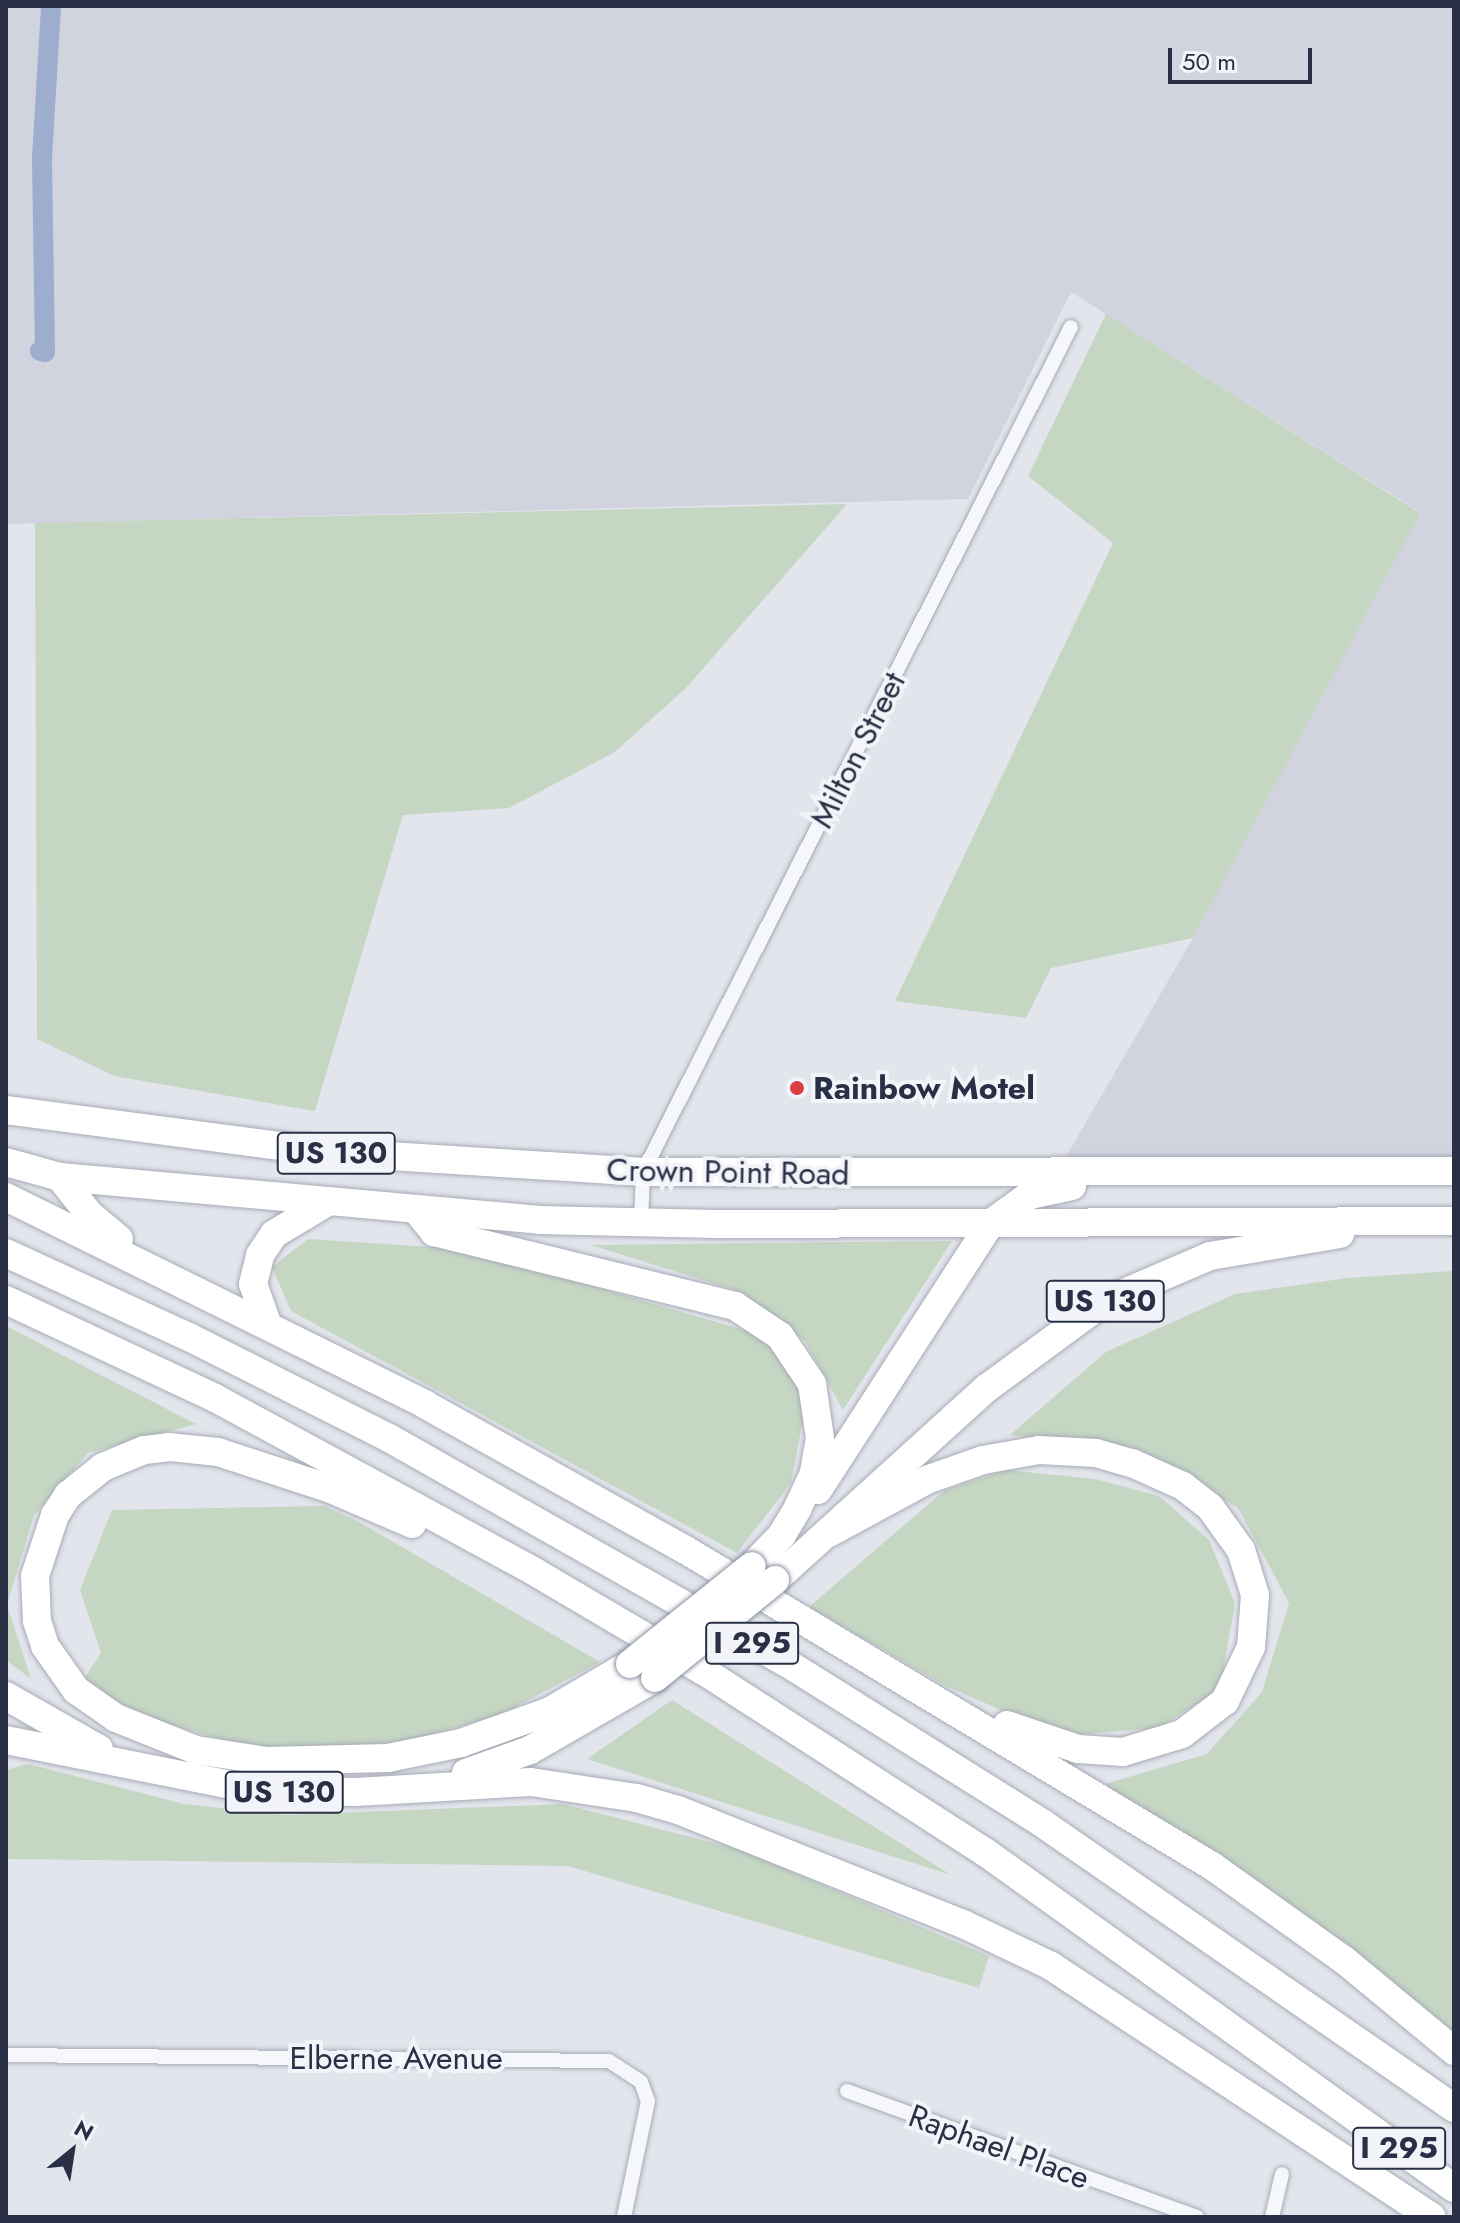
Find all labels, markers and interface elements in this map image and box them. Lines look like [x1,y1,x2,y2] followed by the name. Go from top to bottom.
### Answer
[1172,32,1316,82] scale bar
[1182,44,1236,79] text: 50 m
[802,666,914,834] street label: Milton Street
[813,1069,1035,1107] place label: Rainbow Motel
[788,1079,806,1097] marker: Rainbow Motel
[276,1127,396,1179] road number: US 130
[606,1151,850,1193] street label: Crown Point Road
[1045,1275,1165,1327] road number: US 130
[704,1617,800,1669] road number: I 295
[224,1766,344,1818] road number: US 130
[289,2039,503,2077] street label: Elberne Avenue
[904,2097,1094,2197] street label: Raphael Place
[32,2111,112,2191] north arrow
[68,2112,100,2148] text: N
[1351,2122,1447,2174] road number: I 295

